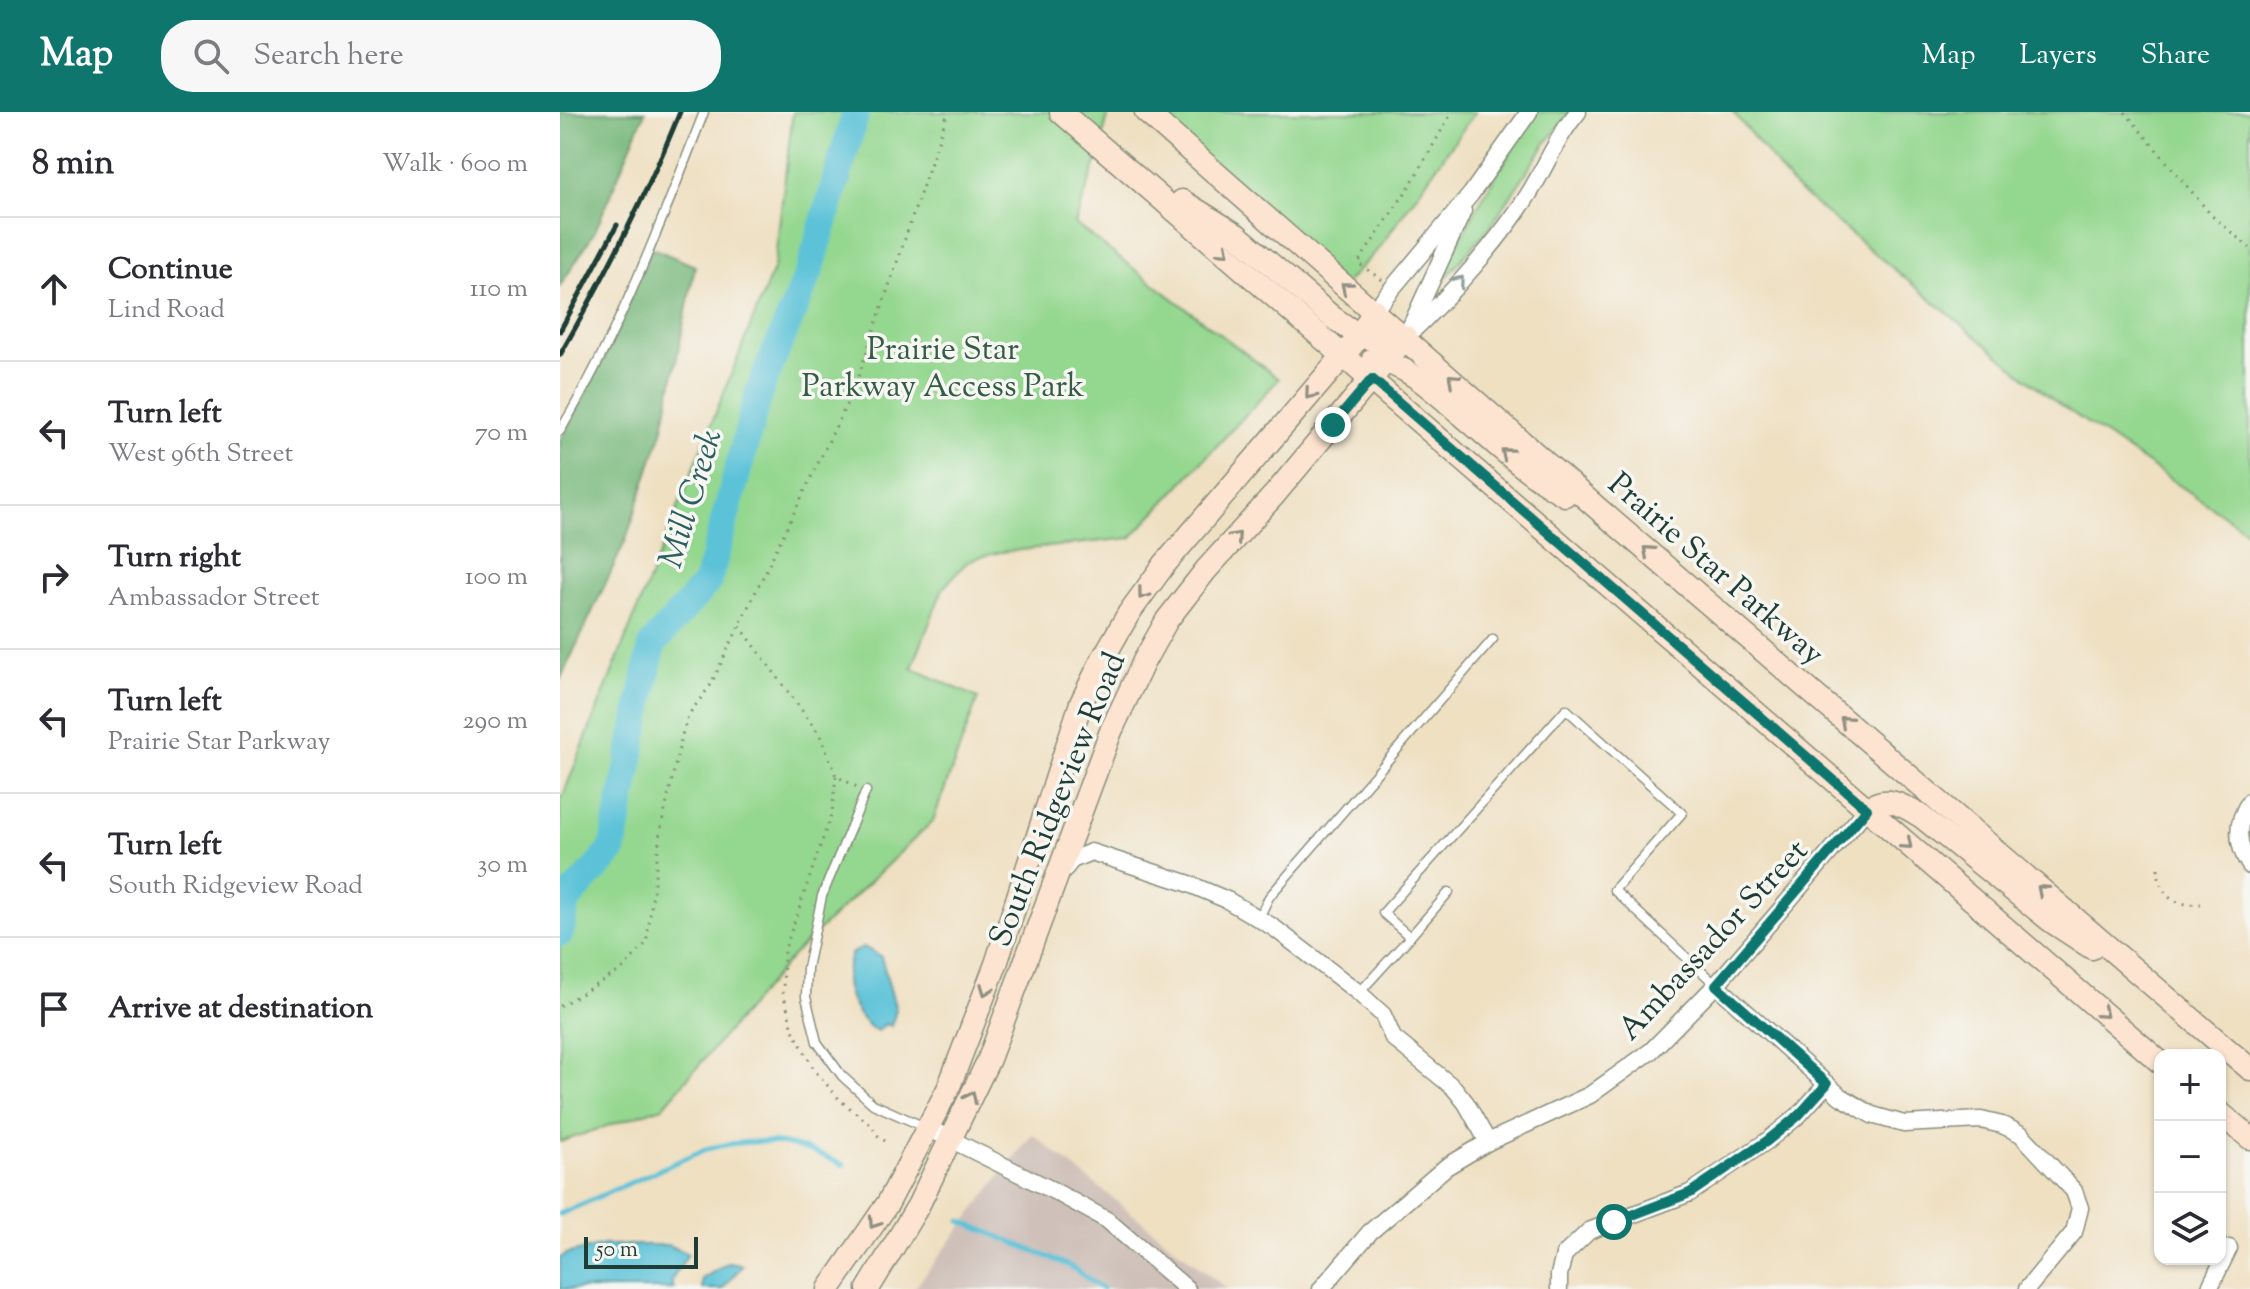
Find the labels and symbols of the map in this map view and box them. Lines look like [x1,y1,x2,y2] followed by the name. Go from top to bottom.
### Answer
[1214,241,1229,256] one-way arrow
[1449,275,1464,290] one-way arrow
[1341,282,1356,297] one-way arrow
[802,328,1084,411] park label: Prairie Star Parkway Access Park
[1447,375,1462,389] one-way arrow
[1305,385,1320,399] one-way arrow
[1315,407,1351,443] route end
[648,424,737,575] water label: Mill Creek
[1501,448,1516,462] one-way arrow
[1597,463,1833,677] street label: Prairie Star Parkway
[1226,532,1240,547] one-way arrow
[1642,546,1657,561] one-way arrow
[1139,585,1153,599] one-way arrow
[979,646,1139,954] street label: South Ridgeview Road
[1840,716,1854,731] one-way arrow
[1609,830,1820,1052] street label: Ambassador Street
[1897,834,1912,848] one-way arrow
[2037,885,2052,900] one-way arrow
[979,982,996,996] one-way arrow
[2094,1004,2109,1018] one-way arrow
[961,1090,977,1105] one-way arrow
[1596,1204,1632,1240] route start
[869,1215,884,1229] one-way arrow
[584,1233,698,1269] scale bar

